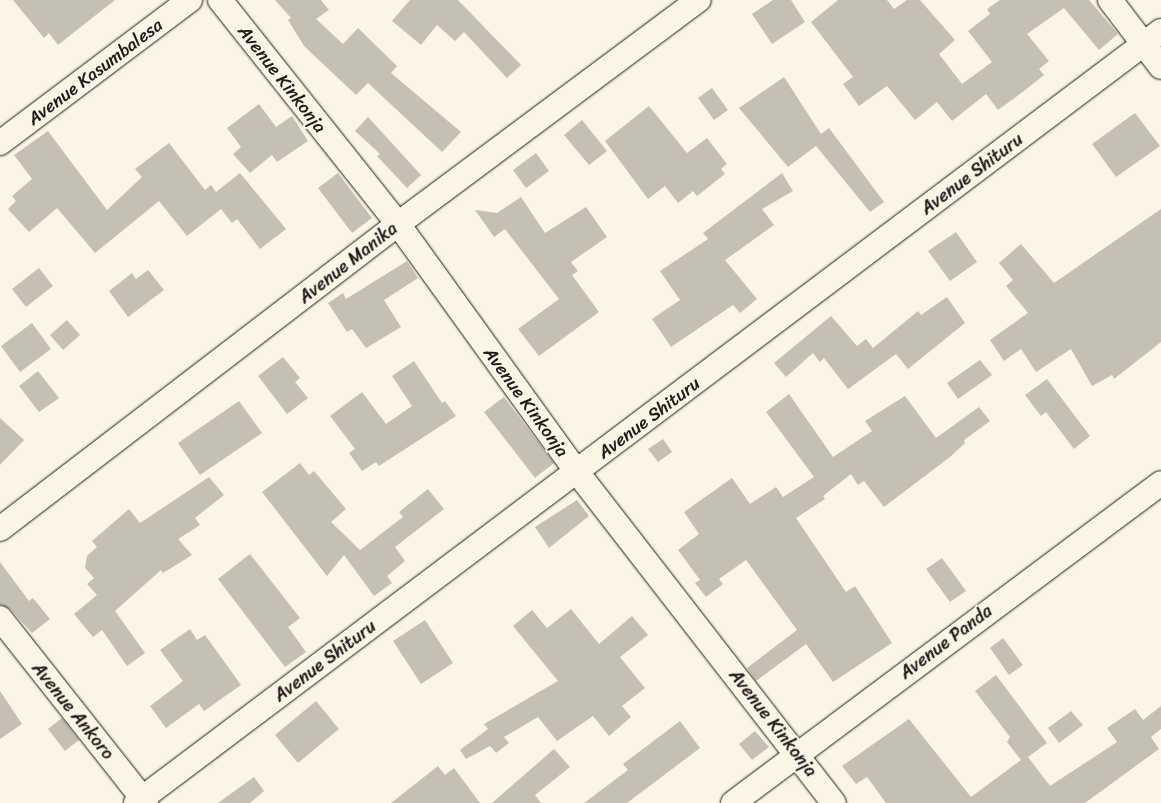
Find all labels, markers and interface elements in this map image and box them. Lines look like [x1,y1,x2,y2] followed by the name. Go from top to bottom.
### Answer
[23,14,167,130] street label: Avenue Kasumbalesa
[233,21,331,137] street label: Avenue Kinkonja
[917,129,1027,219] street label: Avenue Shituru
[294,218,402,308] street label: Avenue Manika
[479,343,573,461] street label: Avenue Kinkonja
[594,373,704,463] street label: Avenue Shituru
[895,600,997,684] street label: Avenue Panda
[270,616,380,706] street label: Avenue Shituru
[27,658,119,764] street label: Avenue Ankoro
[724,665,822,781] street label: Avenue Kinkonja

